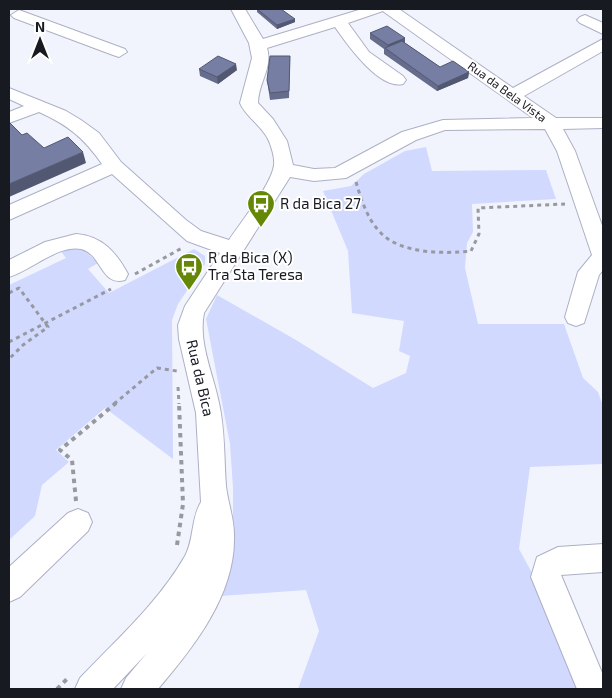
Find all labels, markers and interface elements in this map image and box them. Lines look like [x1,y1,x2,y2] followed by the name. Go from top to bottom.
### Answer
[15,15,65,65] north arrow
[35,18,45,35] text: N
[466,58,550,124] street label: Rua da Bela Vista
[246,189,276,228] bus stop icon: R da Bica 27
[280,194,361,212] place label: R da Bica 27
[208,248,303,283] place label: R da Bica (X) Tra Sta Teresa
[174,252,204,291] bus stop icon: R da Bica (X) Tra Sta Teresa
[183,338,219,418] street label: Rua da Bica

